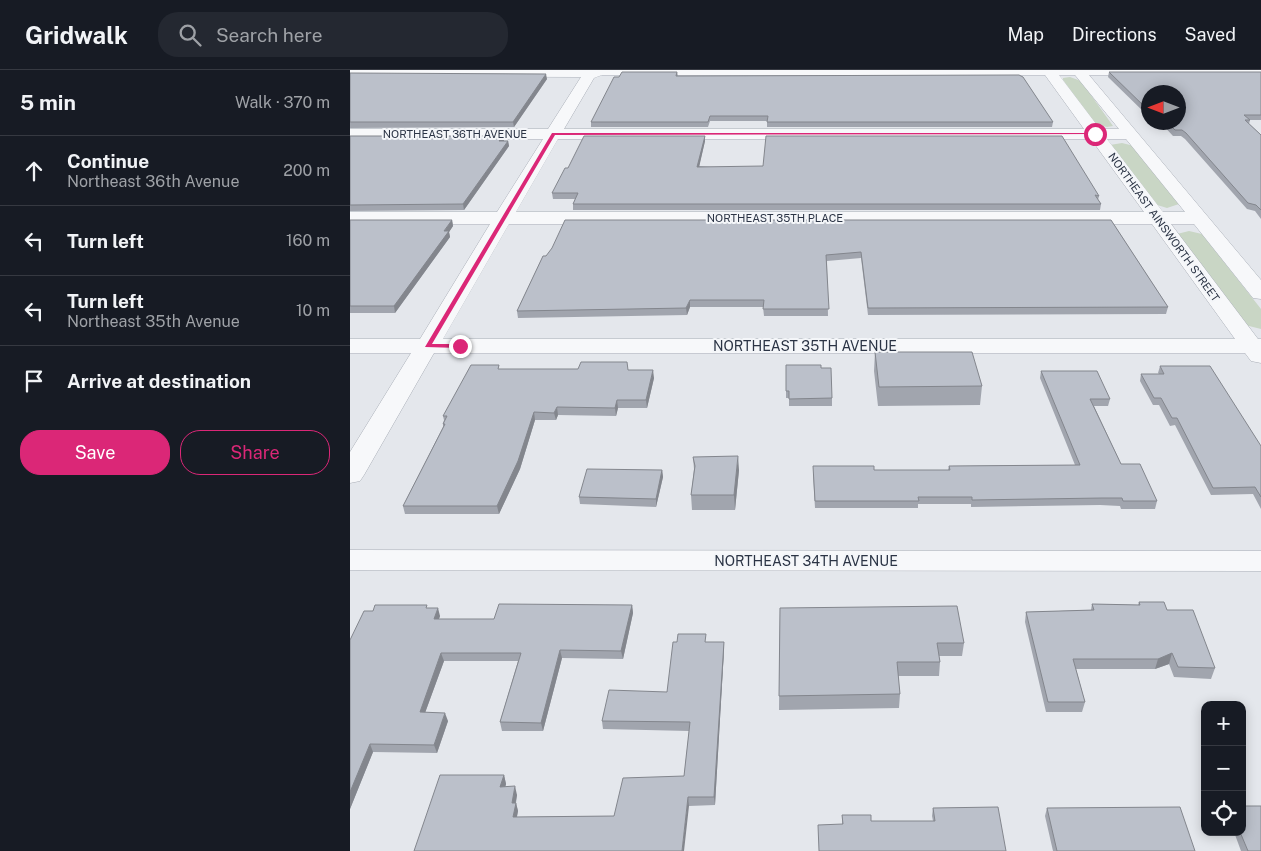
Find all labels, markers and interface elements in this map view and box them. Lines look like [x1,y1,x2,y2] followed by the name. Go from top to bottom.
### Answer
[158,12,508,57] search box
[25,21,128,49] text: Gridwalk
[176,21,204,49] icon: search
[216,24,323,46] text: Search here
[1007,24,1044,45] text: Map
[1072,24,1157,45] text: Directions
[1185,24,1236,45] text: Saved
[1141,85,1186,130] north arrow
[20,90,76,115] text: 5 min
[235,93,330,112] text: Walk · 370 m
[1084,123,1107,146] route start
[383,128,527,140] street label: NORTHEAST 36TH AVENUE
[67,150,149,172] text: Continue
[1106,150,1222,304] street label: NORTHEAST AINSWORTH STREET
[20,157,48,185] icon: ahead
[283,161,330,180] text: 200 m
[67,172,239,191] text: Northeast 36th Avenue
[707,212,843,224] street label: NORTHEAST 35TH PLACE
[20,227,48,255] icon: left
[67,230,144,252] text: Turn left
[286,231,330,250] text: 160 m
[67,290,144,312] text: Turn left
[20,297,48,325] icon: left
[296,301,330,320] text: 10 m
[67,312,240,331] text: Northeast 35th Avenue
[449,335,472,358] route end
[713,338,897,354] street label: NORTHEAST 35TH AVENUE
[20,367,48,395] icon: arrive
[67,370,251,392] text: Arrive at destination
[20,430,170,475] button: Save
[180,430,330,475] button: Share
[714,553,898,569] street label: NORTHEAST 34TH AVENUE
[1201,701,1246,836] map controls
[1201,701,1246,746] button: +
[1201,746,1246,791] button: −
[1201,791,1246,836] button: locate

